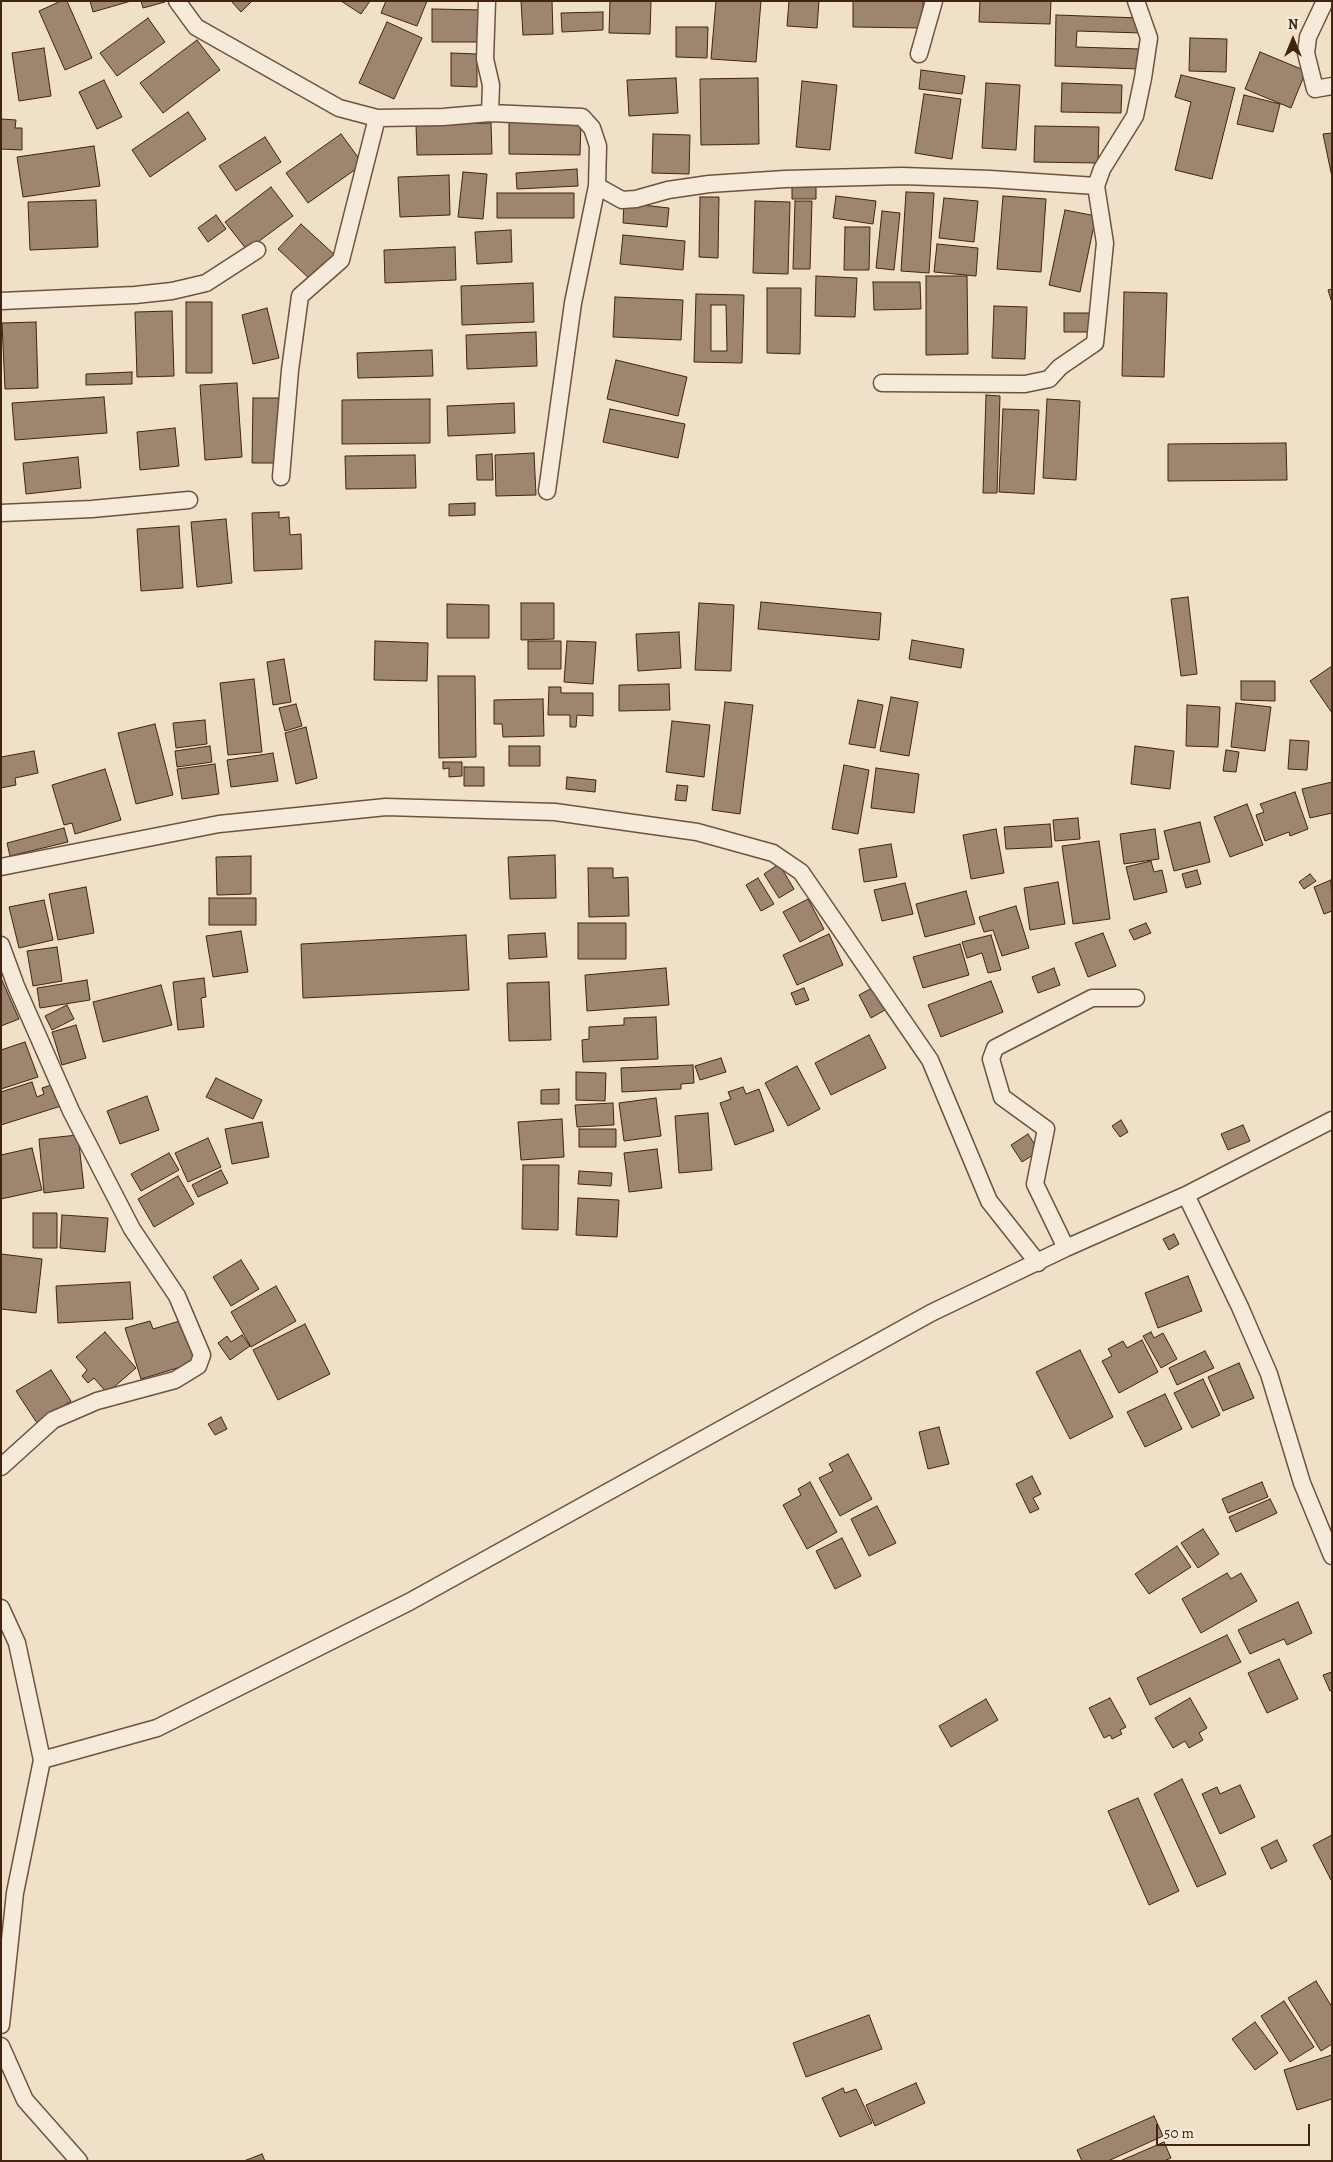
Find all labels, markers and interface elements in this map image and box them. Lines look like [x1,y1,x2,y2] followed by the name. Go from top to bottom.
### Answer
[1268,15,1318,65] north arrow
[1288,15,1298,34] text: N
[1158,2114,1312,2146] scale bar
[1164,2123,1194,2143] text: 50 m

